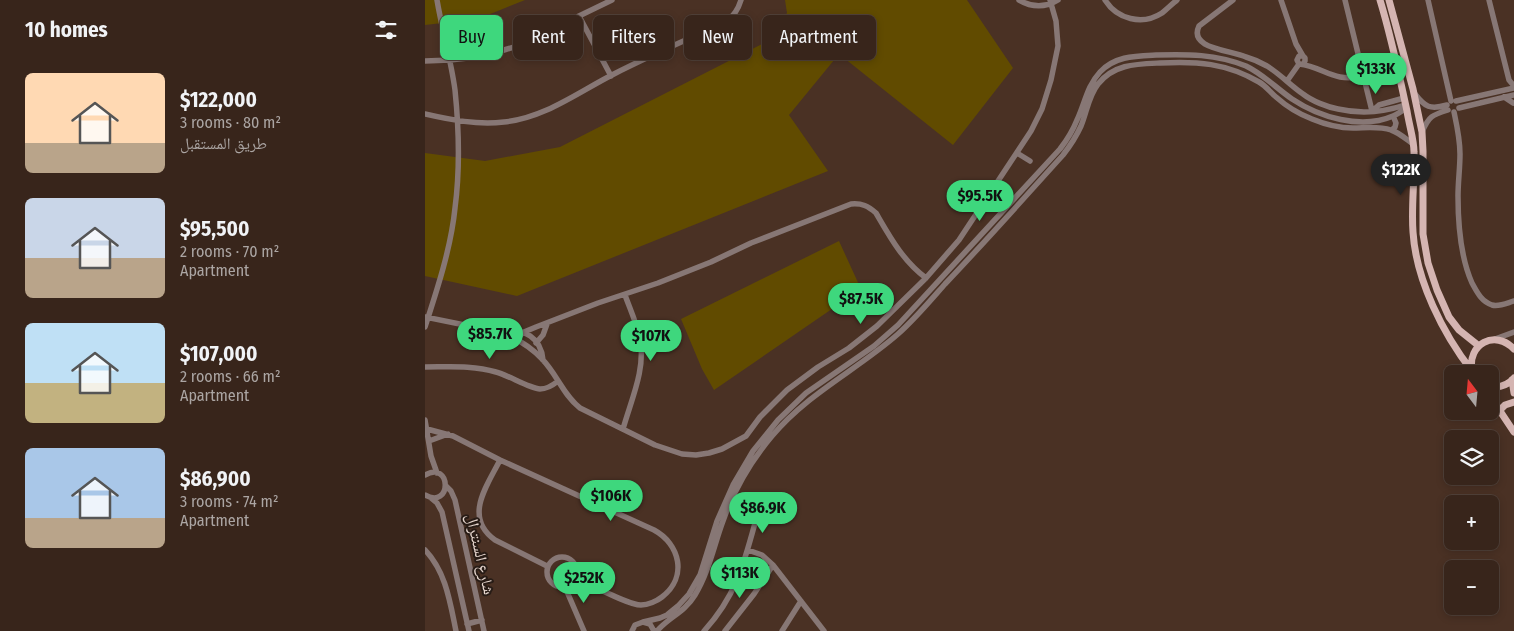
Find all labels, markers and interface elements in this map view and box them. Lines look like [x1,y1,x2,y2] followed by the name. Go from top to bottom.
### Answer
[440,15,503,60] chip: Buy
[513,15,583,60] chip: Rent
[593,15,674,60] chip: Filters
[684,15,752,60] chip: New
[762,15,876,60] chip: Apartment
[372,16,400,44] icon: filters
[25,17,108,43] text: 10 homes
[1341,52,1411,95] pin: $133K
[1357,59,1395,78] text: $133K
[180,87,257,113] text: $122,000
[65,93,125,153] icon: home
[180,113,281,132] text: 3 rooms · 80 m²
[180,134,267,153] text: طريق المستقبل
[1366,154,1436,196] pin: $122K
[1382,160,1420,179] text: $122K
[939,180,1021,222] pin: $95.5K
[958,186,1002,205] text: $95.5K
[180,216,250,242] text: $95,500
[65,218,125,278] icon: home
[180,242,279,261] text: 2 rooms · 70 m²
[180,261,249,280] text: Apartment
[820,282,902,325] pin: $87.5K
[839,289,883,308] text: $87.5K
[449,318,531,360] pin: $85.7K
[616,320,686,362] pin: $107K
[468,324,512,343] text: $85.7K
[632,326,670,345] text: $107K
[180,341,257,367] text: $107,000
[65,343,125,403] icon: home
[1444,365,1499,420] north arrow
[1444,365,1499,615] map controls
[180,367,280,386] text: 2 rooms · 66 m²
[180,386,249,405] text: Apartment
[1444,430,1499,485] button: layers
[180,466,251,492] text: $86,900
[65,468,125,528] icon: home
[576,480,646,522] pin: $106K
[591,486,631,505] text: $106K
[180,492,278,511] text: 3 rooms · 74 m²
[722,492,804,534] pin: $86.9K
[1444,495,1499,550] button: +
[740,498,786,517] text: $86.9K
[180,511,249,530] text: Apartment
[461,512,499,597] street label: شارع السنترال
[705,556,775,599] pin: $113K
[1444,560,1499,615] button: −
[549,562,619,604] pin: $252K
[721,563,759,582] text: $113K
[564,568,604,587] text: $252K

